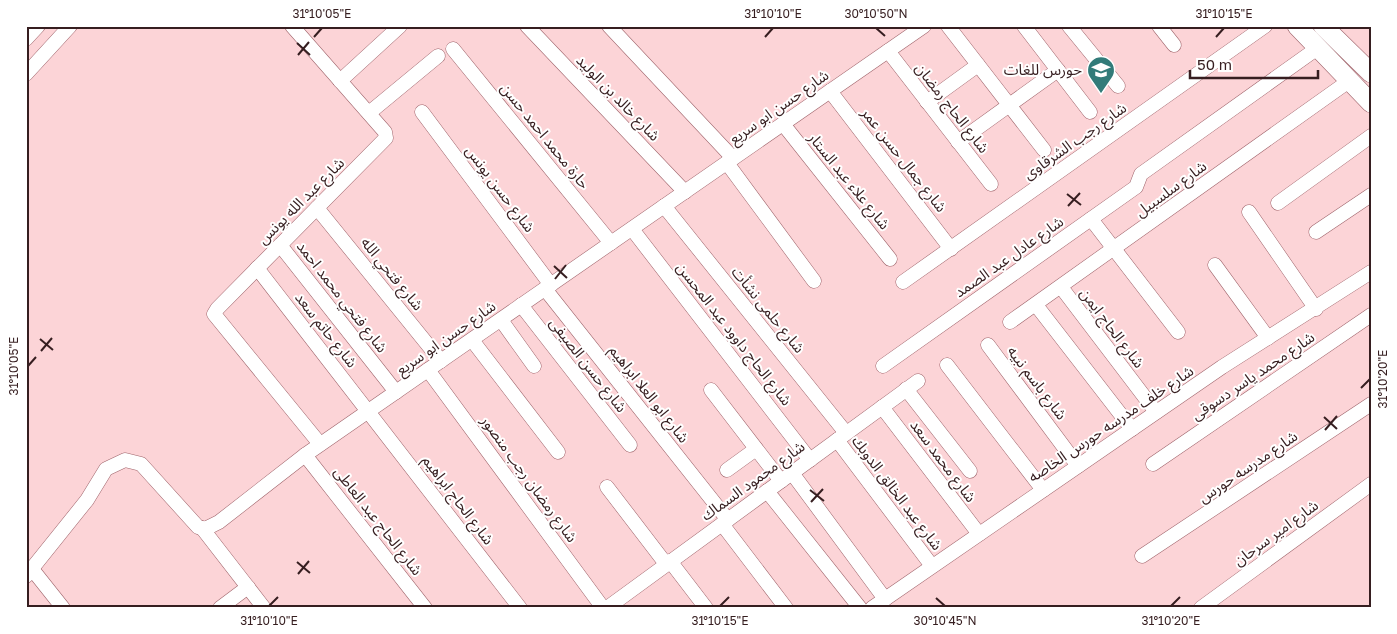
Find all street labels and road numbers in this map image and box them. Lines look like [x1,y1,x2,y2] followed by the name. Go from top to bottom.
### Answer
[570,51,664,147] street label: شارع خالد بن الوليد
[909,59,994,159] street label: شارع الحاج رمضان
[725,65,834,151] street label: شارع حسن ابو سريع
[497,79,594,193] street label: حارة محمد احمد حسن
[1019,98,1132,186] street label: شارع رجب الشرقاوى
[855,103,951,218] street label: شارع جمال حسن عمر
[801,127,895,235] street label: شارع علاء عبد الستار
[459,141,539,238] street label: شارع حسن يونس
[253,153,350,250] street label: شارع عبد الله يونس
[1131,156,1212,223] street label: شارع سلسبيل
[950,212,1069,304] street label: شارع عادل عبد الصمد
[355,233,428,316] street label: شارع فتحي الله
[291,237,392,358] street label: شارع فتحي محمد احمد
[670,258,796,411] street label: شارع الحاج داوود عبد المحسن
[725,263,809,359] street label: شارع حلمى نشأت
[1074,284,1149,374] street label: شارع الحاج ايمن
[289,288,362,373] street label: شارع حاتم سعد
[392,296,501,382] street label: شارع حسن ابو سريع
[543,314,631,418] street label: شارع حسن الصيفى
[1187,327,1320,426] street label: شارع محمد ياسر دسوقى
[603,341,694,448] street label: شارع ابو العلا ابراهيم
[1001,342,1071,425] street label: شارع باسم نبيه
[1024,361,1199,489] street label: شارع خلف مدرسه حورس الخاصه
[474,411,582,548] street label: شارع رمضان رجب منصور
[904,416,981,508] street label: شارع محمد سعد
[1194,426,1303,509] street label: شارع مدرسه حورس
[846,432,947,556] street label: شارع عبد الخالق الدوبك
[697,436,810,527] street label: شارع محمود السماك
[416,451,498,550] street label: شارع الحاج ابراهيم
[328,462,427,581] street label: شارع الحاج عبد العاطى
[1230,495,1324,572] street label: شارع امير سرحان

